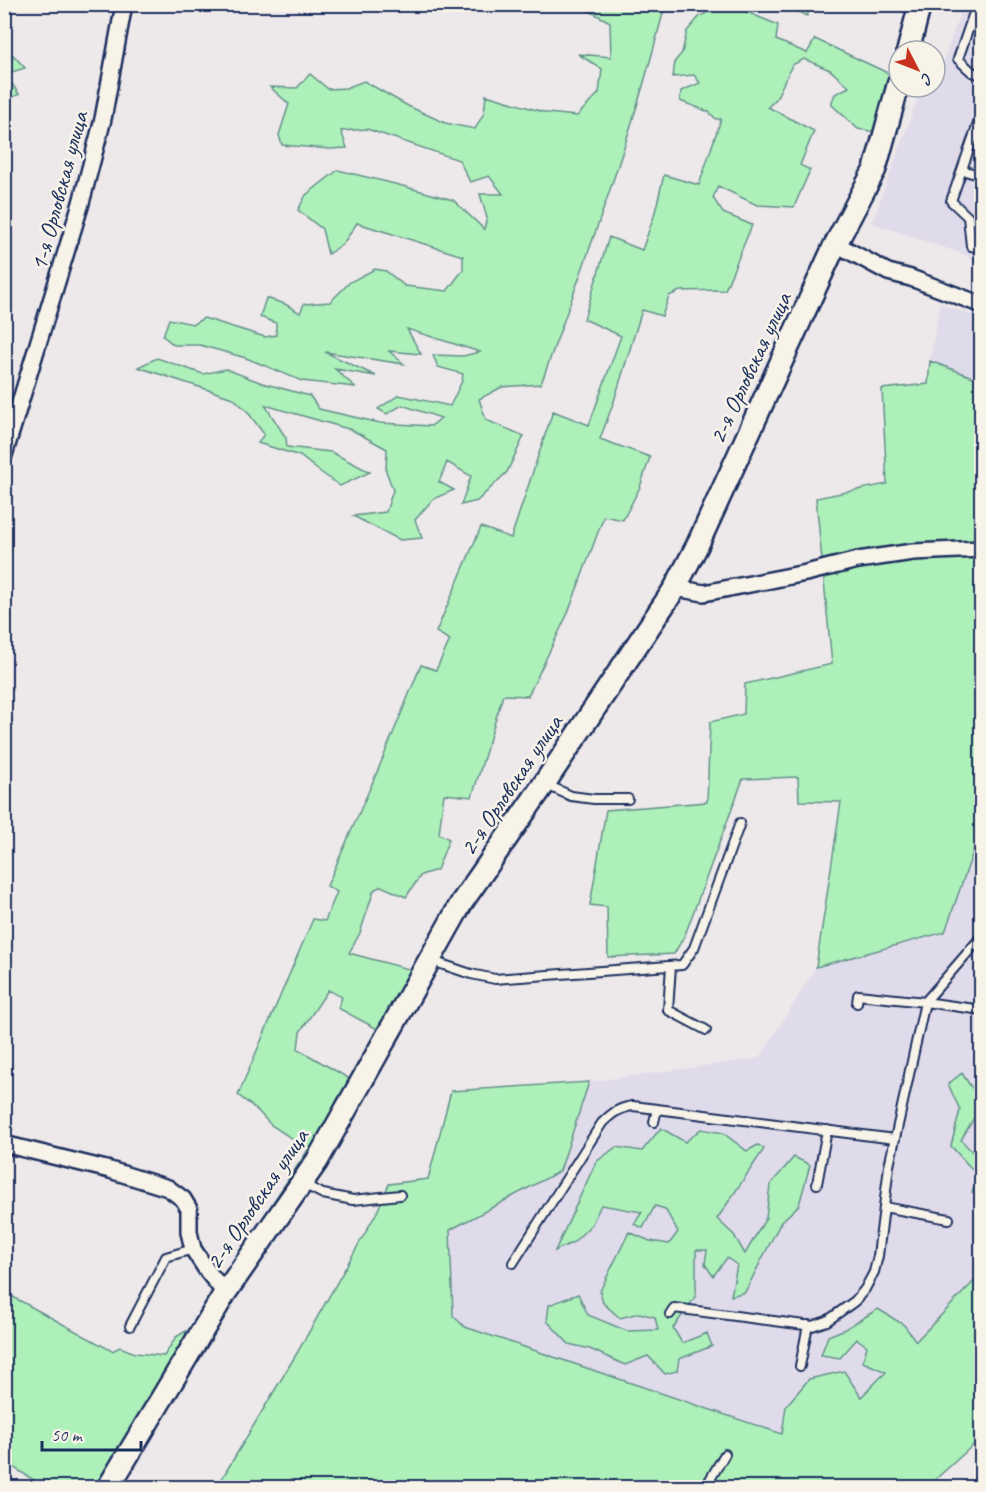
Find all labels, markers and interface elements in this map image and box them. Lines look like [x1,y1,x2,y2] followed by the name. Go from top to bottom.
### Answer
[887,39,947,99] north arrow
[916,69,937,90] text: С
[23,107,95,274] street label: 1-я Орловская улица
[702,286,799,448] street label: 2-я Орловская улица
[453,708,570,861] street label: 2-я Орловская улица
[199,1122,316,1275] street label: 2-я Орловская улица
[42,1414,141,1452] scale bar
[51,1424,84,1446] text: 50 m

